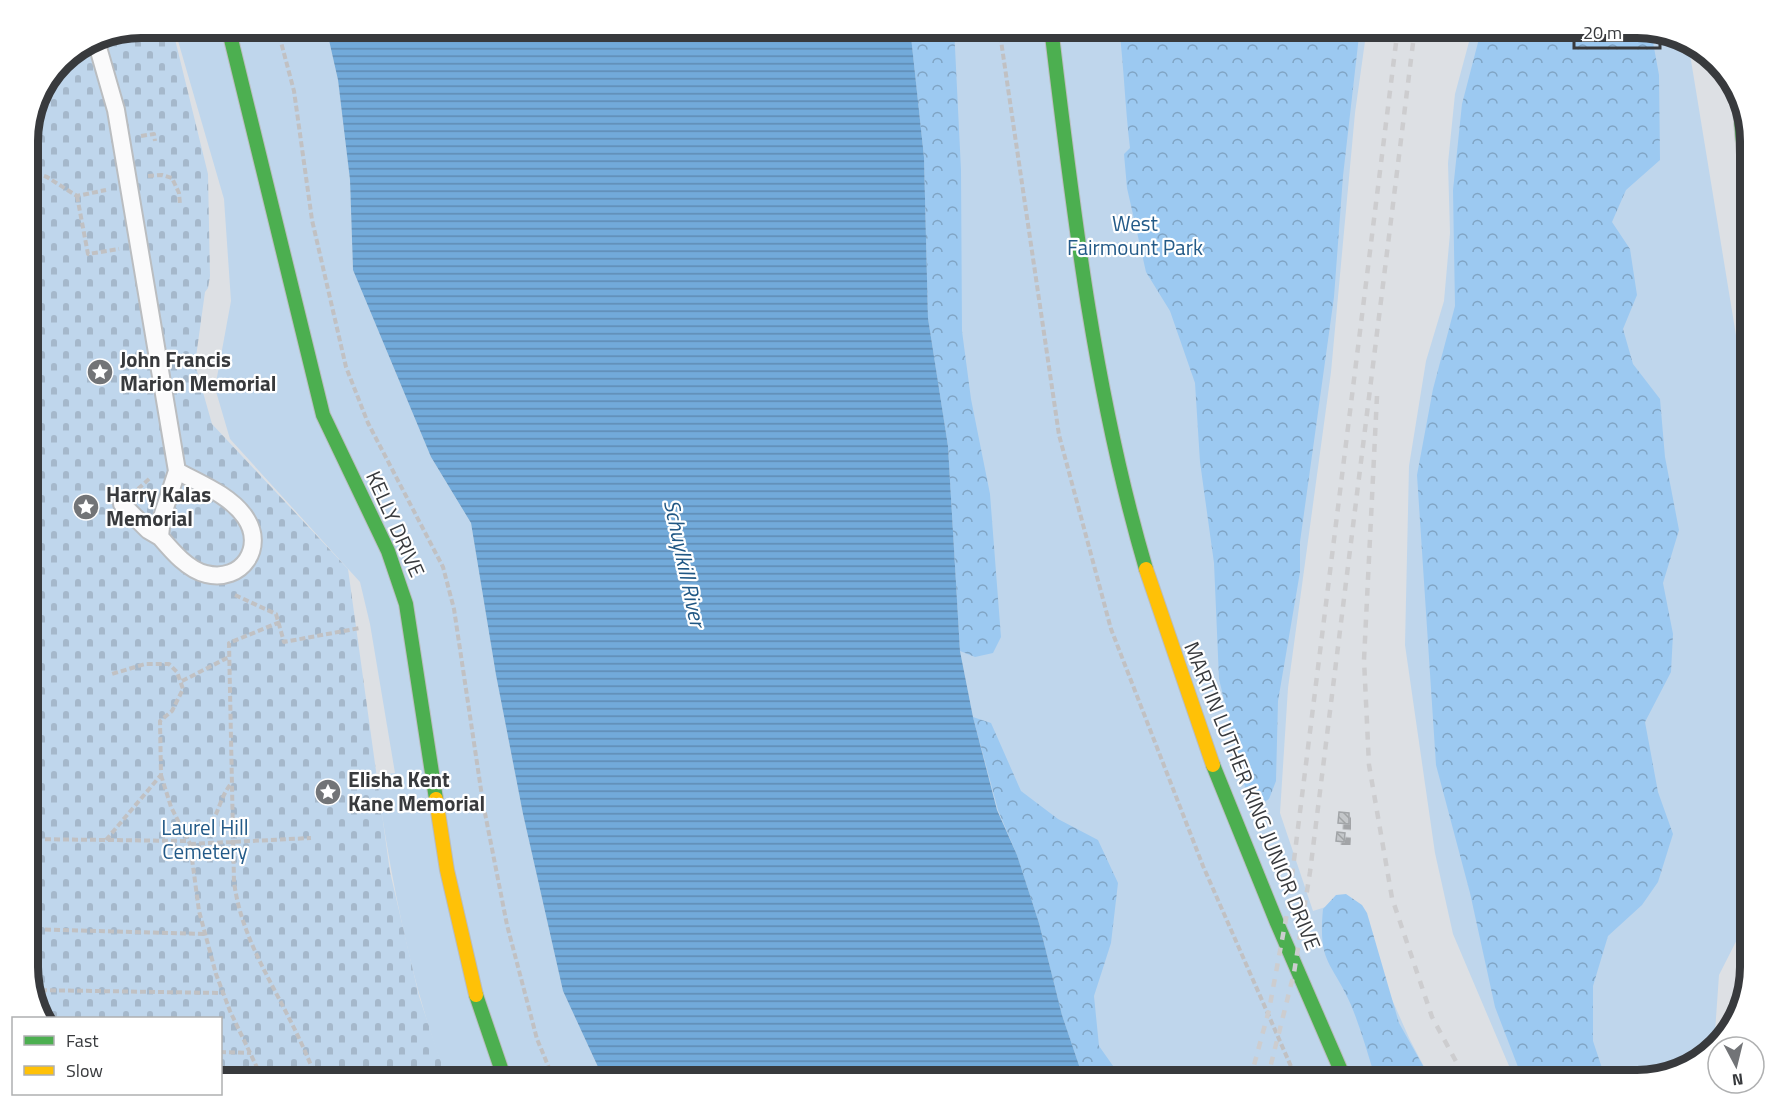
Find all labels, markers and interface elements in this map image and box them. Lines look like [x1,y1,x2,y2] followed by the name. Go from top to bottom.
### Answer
[1574,12,1660,50] scale bar
[1583,19,1622,46] text: 20 m
[1067,207,1203,263] park label: West Fairmount Park
[120,343,276,399] place label: John Francis Marion Memorial
[85,357,115,387] place icon: John Francis Marion Memorial
[358,465,434,582] street label: KELLY DRIVE
[106,478,211,534] place label: Harry Kalas Memorial
[71,492,101,522] place icon: Harry Kalas Memorial
[655,496,716,633] water label: Schuylkill River
[1176,636,1330,955] street label: MARTIN LUTHER KING JUNIOR DRIVE
[348,763,485,819] place label: Elisha Kent Kane Memorial
[313,777,343,807] place icon: Elisha Kent Kane Memorial
[161,811,249,867] park label: Laurel Hill Cemetery
[12,1017,222,1095] legend
[66,1027,99,1054] text: Fast
[1706,1035,1766,1095] north arrow
[66,1057,103,1084] text: Slow
[1731,1067,1745,1092] text: N

